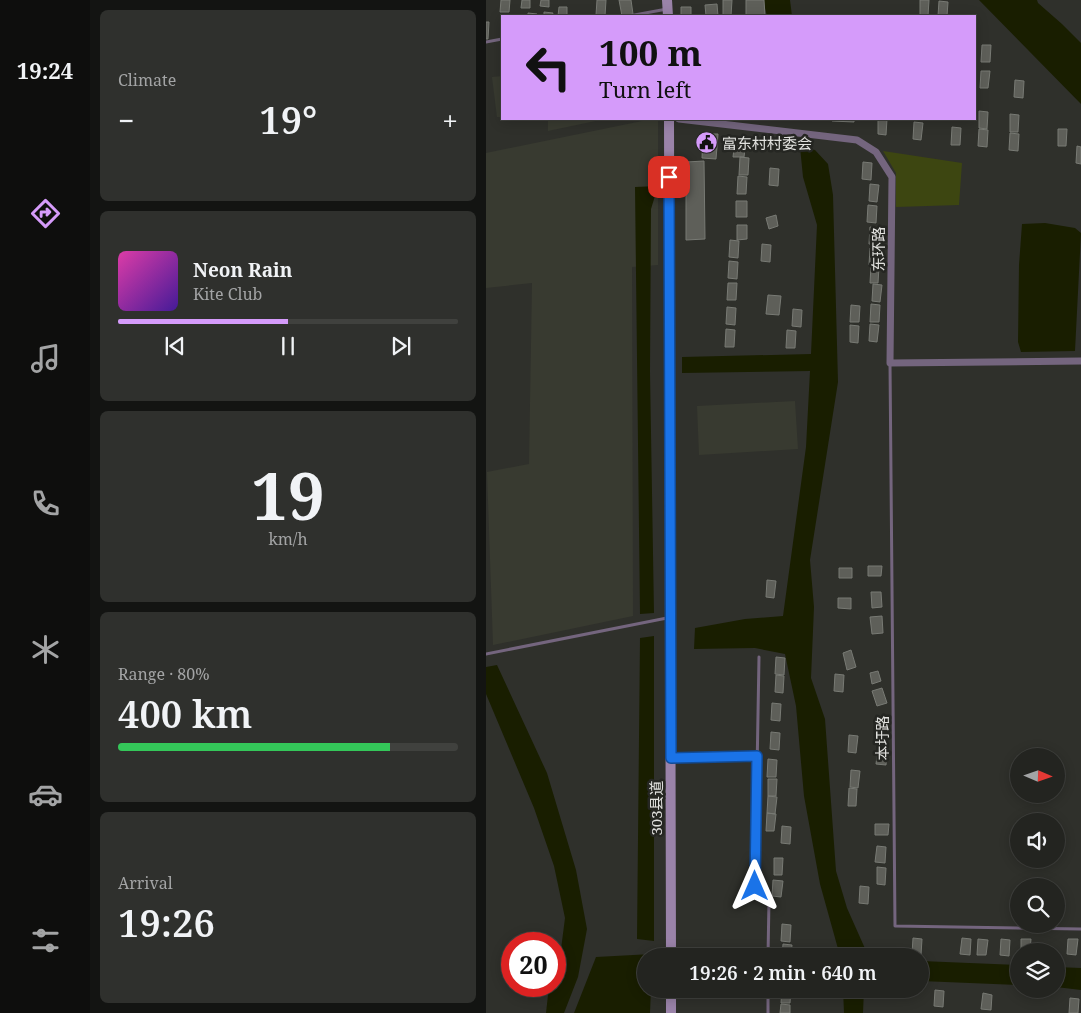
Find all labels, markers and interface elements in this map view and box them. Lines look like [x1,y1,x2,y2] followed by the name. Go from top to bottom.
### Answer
[599,29,702,76] text: 100 m
[516,35,581,100] icon: left
[17,55,73,85] text: 19:24
[118,69,176,91] text: Climate
[599,74,691,104] text: Turn left
[259,93,317,145] text: 19°
[118,101,134,139] text: −
[442,101,458,139] text: +
[694,131,718,155] public building icon: 富东村村委会
[722,133,812,153] place label: 富东村村委会
[648,156,690,198] pin
[655,163,683,191] icon: arrive
[28,196,63,231] icon: directions
[868,226,888,272] street label: 东环路
[193,257,292,283] text: Neon Rain
[193,283,262,305] text: Kite Club
[161,332,189,360] icon: previous
[274,332,302,360] icon: pause
[387,332,415,360] icon: next
[28,341,63,376] icon: music
[251,451,325,539] text: 19
[28,486,63,521] icon: phone
[268,528,308,550] text: km/h
[28,632,63,667] icon: climate
[118,663,210,685] text: Range · 80%
[118,687,252,739] text: 400 km
[872,715,892,761] street label: 本圩路
[1010,748,1065,802] north arrow
[1010,748,1065,998] map controls
[28,777,63,812] icon: car
[646,780,666,836] street label: 303县道
[1010,813,1065,868] button: sound
[728,859,780,911] position arrow
[118,872,173,894] text: Arrival
[1010,878,1065,933] button: search
[118,896,215,948] text: 19:26
[28,923,63,958] icon: filters
[501,932,566,997] speed limit sign: 20
[1010,943,1065,998] button: layers
[689,960,877,986] text: 19:26 · 2 min · 640 m

